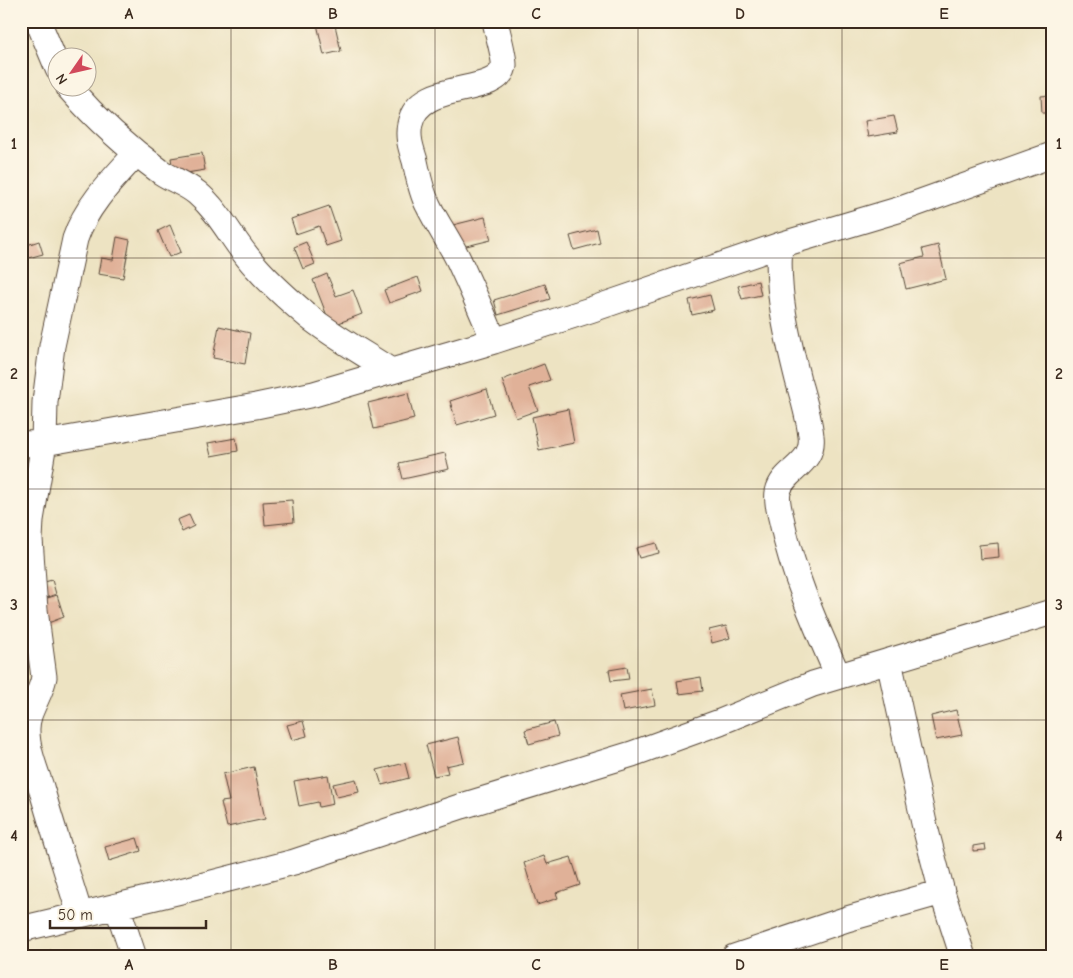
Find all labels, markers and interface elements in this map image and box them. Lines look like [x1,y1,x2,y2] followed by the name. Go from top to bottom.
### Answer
[125,5,134,23] text: A
[328,5,338,23] text: B
[531,5,541,23] text: C
[735,5,745,23] text: D
[939,5,949,23] text: E
[48,48,98,98] north arrow
[52,70,71,88] text: N
[11,135,17,153] text: 1
[1056,135,1062,153] text: 1
[10,365,18,383] text: 2
[1055,365,1063,383] text: 2
[10,596,18,614] text: 3
[1055,596,1063,614] text: 3
[10,827,18,845] text: 4
[1055,827,1063,845] text: 4
[50,898,206,930] scale bar
[58,906,93,924] text: 50 m
[125,956,134,974] text: A
[328,956,338,974] text: B
[531,956,541,974] text: C
[735,956,745,974] text: D
[939,956,949,974] text: E

